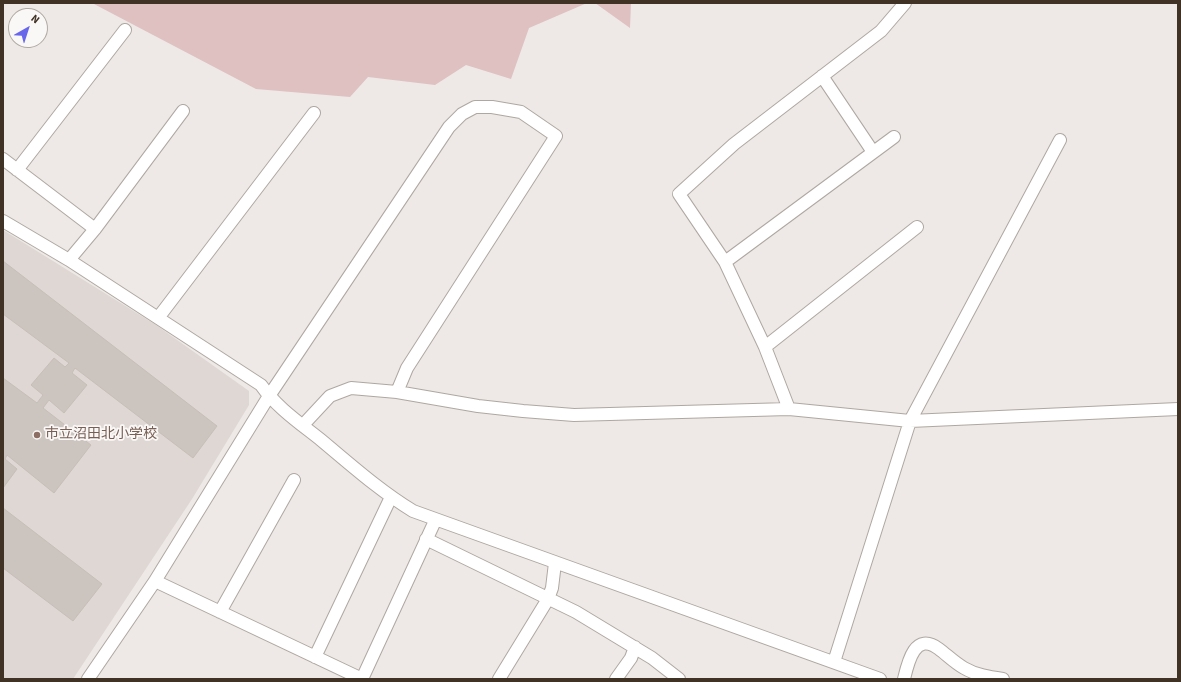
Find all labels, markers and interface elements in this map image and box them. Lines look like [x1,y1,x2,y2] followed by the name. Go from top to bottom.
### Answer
[8,8,48,48] north arrow
[28,11,43,27] text: N
[45,427,157,443] place label: 市立沼田北小学校
[32,430,42,440] marker: 市立沼田北小学校

